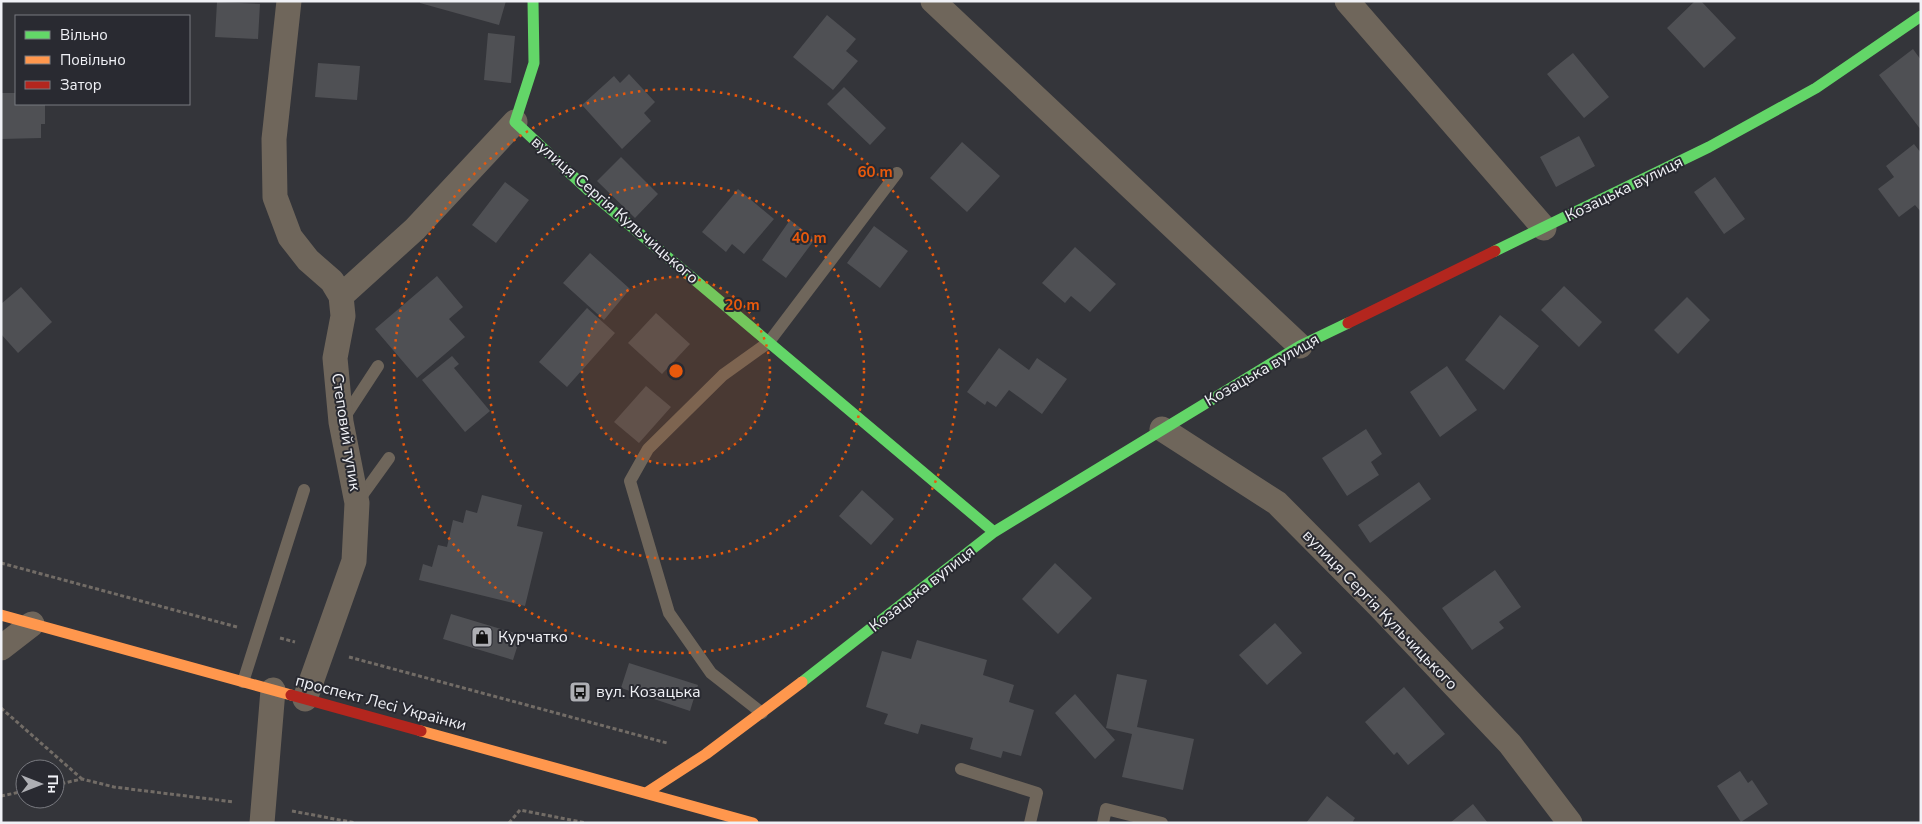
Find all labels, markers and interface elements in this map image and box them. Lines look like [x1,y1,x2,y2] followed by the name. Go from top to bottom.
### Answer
[15,15,190,105] legend
[60,25,108,45] text: Вільно
[60,50,126,70] text: Повільно
[60,75,102,95] text: Затор
[527,131,703,289] street label: вулиця Сергія Кульчицького
[1561,151,1687,227] street label: Козацька вулиця
[857,162,893,182] text: 60 m
[791,228,827,248] text: 40 m
[724,295,760,315] text: 20 m
[1201,328,1323,412] street label: Козацька вулиця
[667,362,685,380] centre of rings
[326,371,366,493] street label: Степовий тупик
[1297,525,1463,695] street label: вулиця Сергія Кульчицького
[865,541,979,637] street label: Козацька вулиця
[470,625,494,649] shop icon: Курчатко
[498,626,568,648] place label: Курчатко
[293,670,469,736] street label: проспект Лесі Українки
[568,680,592,704] bus stop icon: вул. Козацька
[596,681,701,703] place label: вул. Козацька
[15,759,65,809] north arrow
[43,774,62,794] text: Пн

